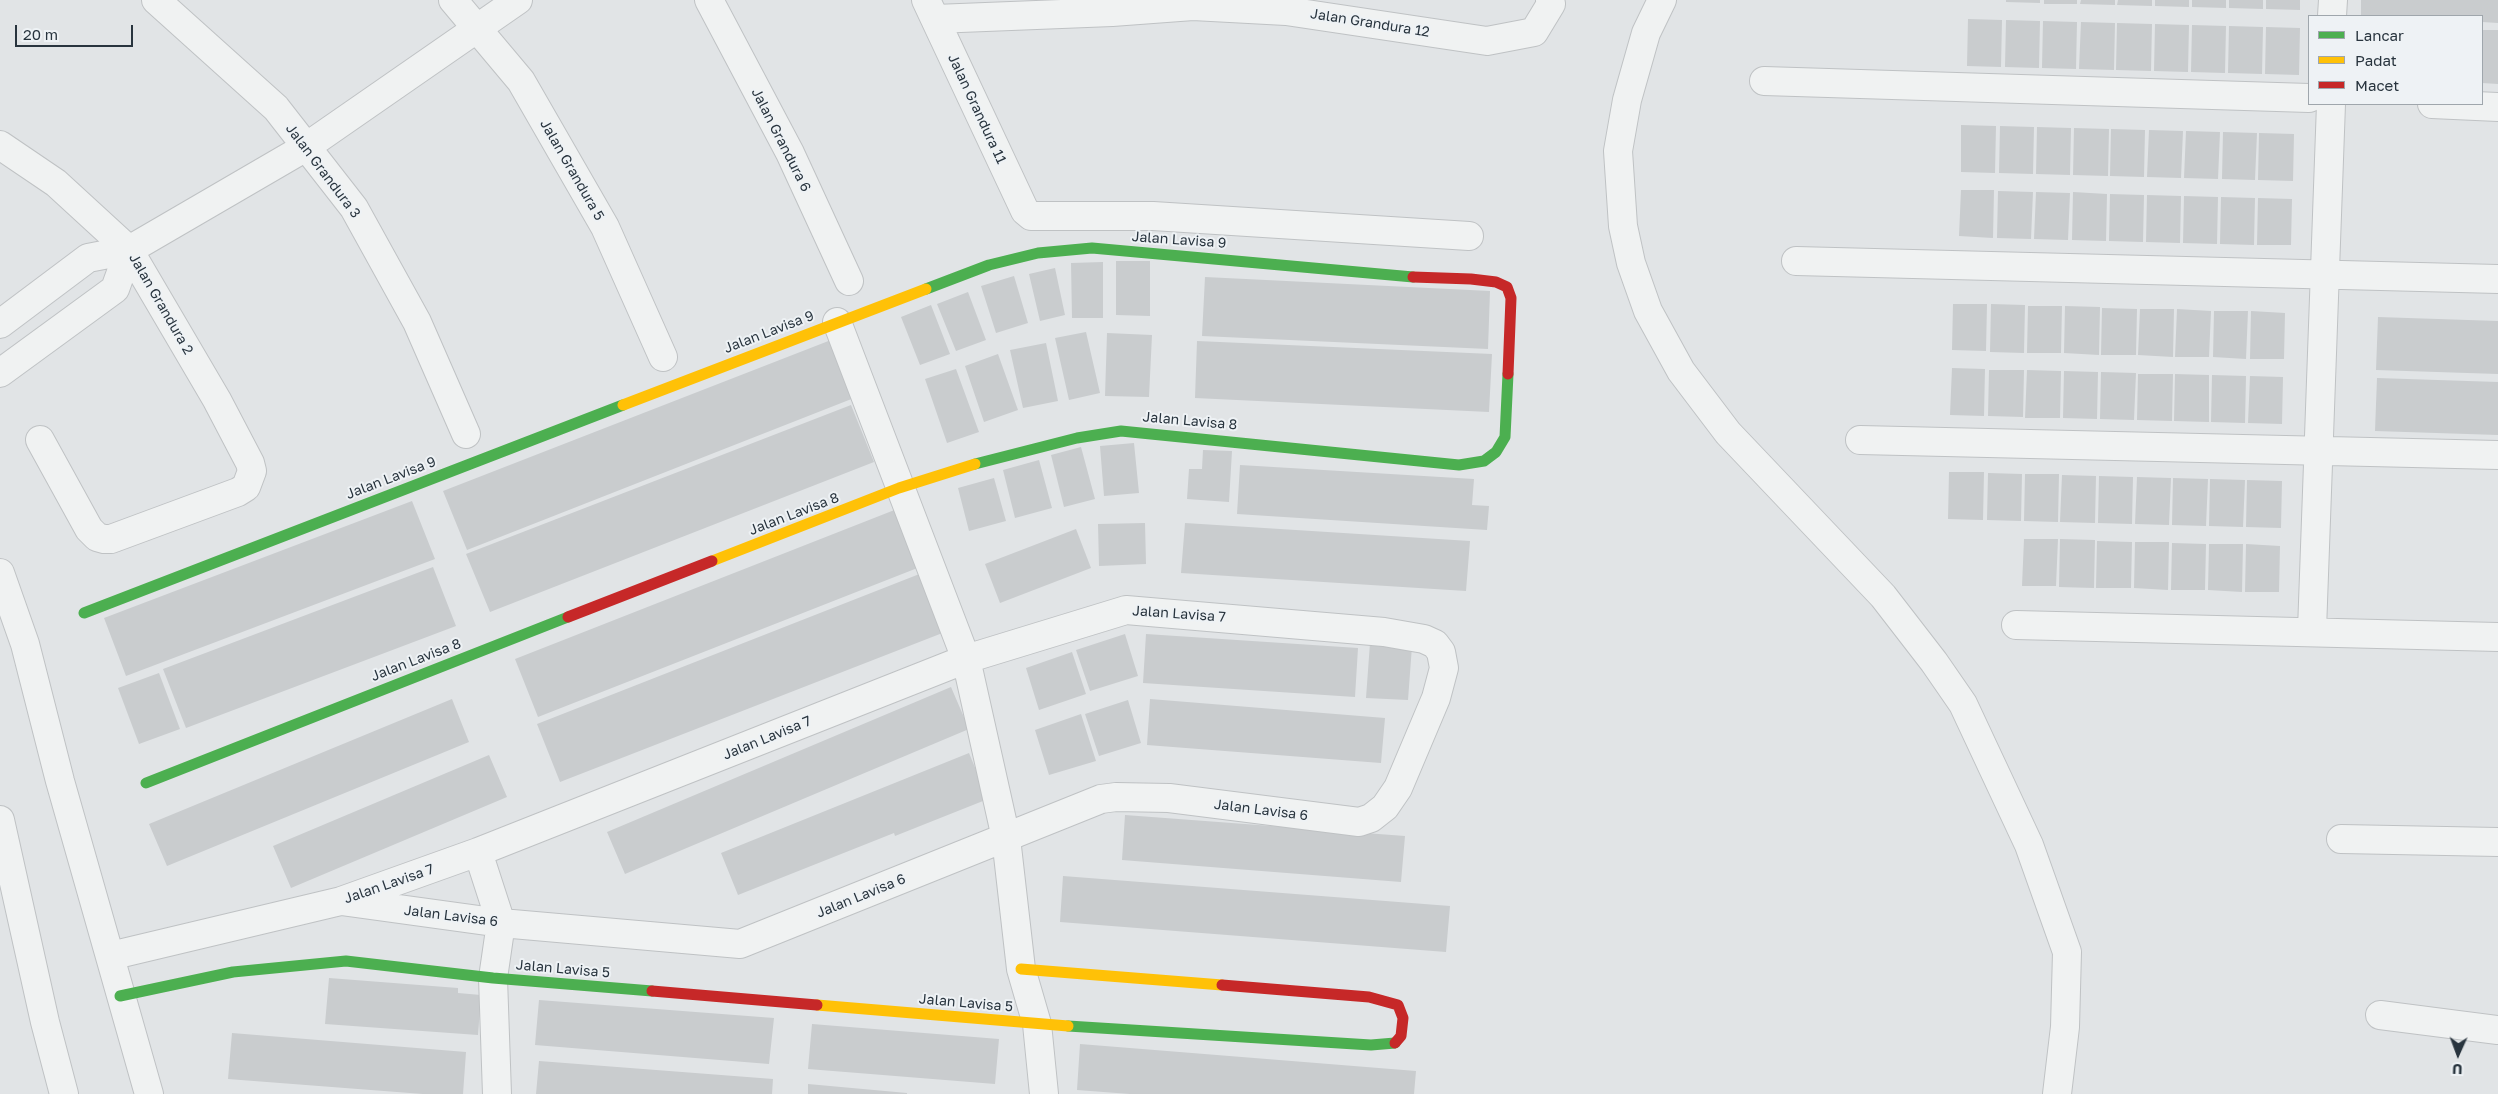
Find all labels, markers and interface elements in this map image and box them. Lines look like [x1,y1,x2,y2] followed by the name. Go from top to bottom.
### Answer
[1309,5,1431,41] street label: Jalan Grandura 12
[18,15,135,47] scale bar
[2308,15,2483,105] legend
[23,25,58,43] text: 20 m
[2355,26,2404,44] text: Lancar
[944,51,1010,167] street label: Jalan Grandura 11
[2355,51,2397,69] text: Padat
[2355,76,2399,94] text: Macet
[748,85,814,195] street label: Jalan Grandura 6
[536,117,608,223] street label: Jalan Grandura 5
[282,120,364,222] street label: Jalan Grandura 3
[1131,228,1227,252] street label: Jalan Lavisa 9
[125,251,197,357] street label: Jalan Grandura 2
[722,307,816,357] street label: Jalan Lavisa 9
[1142,408,1238,434] street label: Jalan Lavisa 8
[344,453,438,503] street label: Jalan Lavisa 9
[747,489,841,539] street label: Jalan Lavisa 8
[1132,602,1226,626] street label: Jalan Lavisa 7
[369,635,463,685] street label: Jalan Lavisa 8
[720,713,814,763] street label: Jalan Lavisa 7
[1213,796,1309,824] street label: Jalan Lavisa 6
[342,861,436,907] street label: Jalan Lavisa 7
[814,870,908,922] street label: Jalan Lavisa 6
[403,902,499,930] street label: Jalan Lavisa 6
[515,957,611,981] street label: Jalan Lavisa 5
[918,991,1014,1015] street label: Jalan Lavisa 5
[2433,1029,2483,1079] north arrow
[2452,1061,2463,1078] text: U

